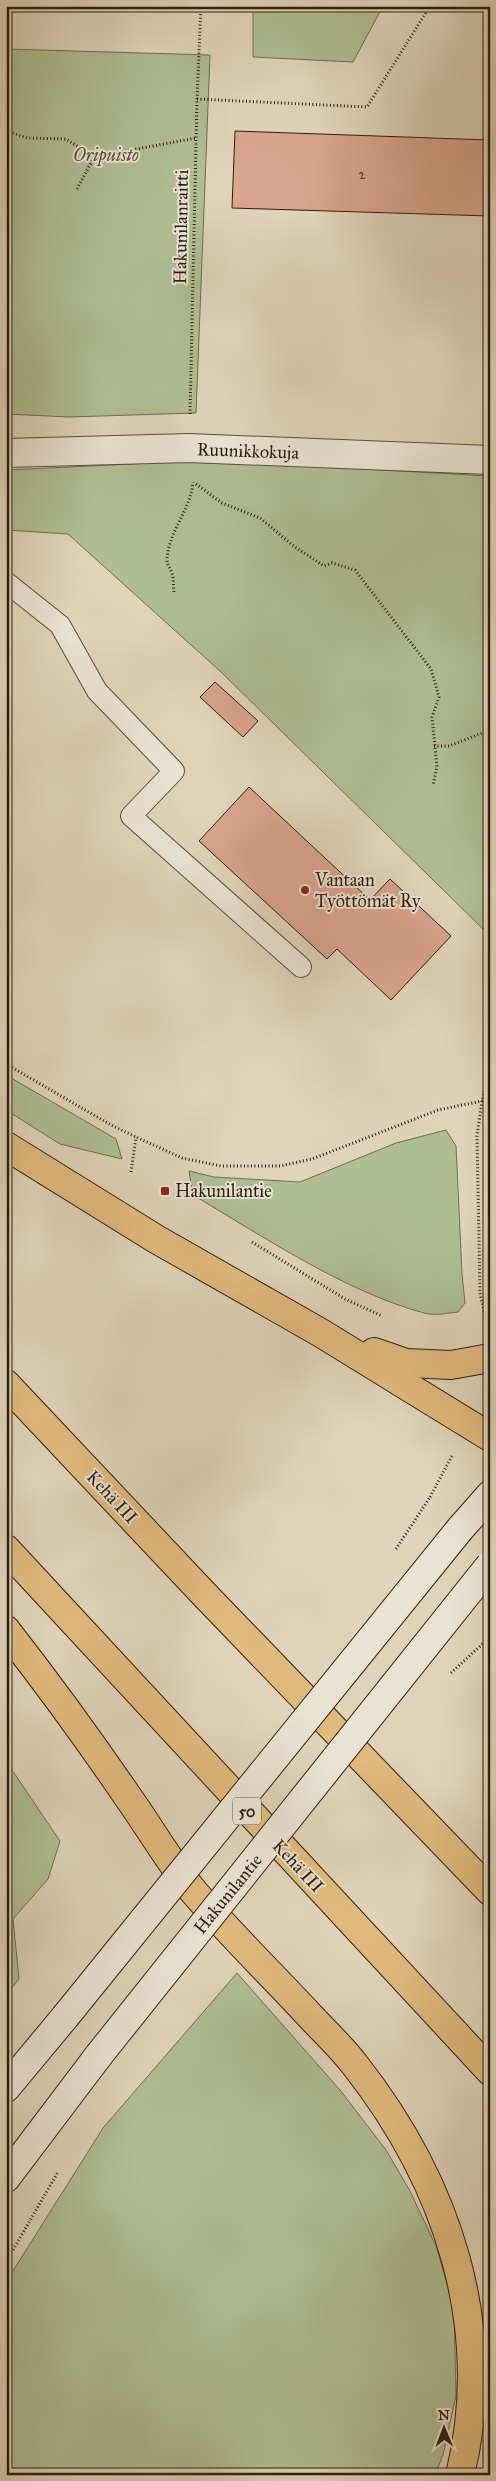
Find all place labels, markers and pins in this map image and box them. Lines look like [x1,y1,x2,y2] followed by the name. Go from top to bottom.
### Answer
[314,869,421,912] place label: Vantaan Työttömät Ry
[299,884,311,896] marker: Vantaan Työttömät Ry
[175,1180,272,1202] place label: Hakunilantie
[159,1185,171,1197] marker: Hakunilantie

